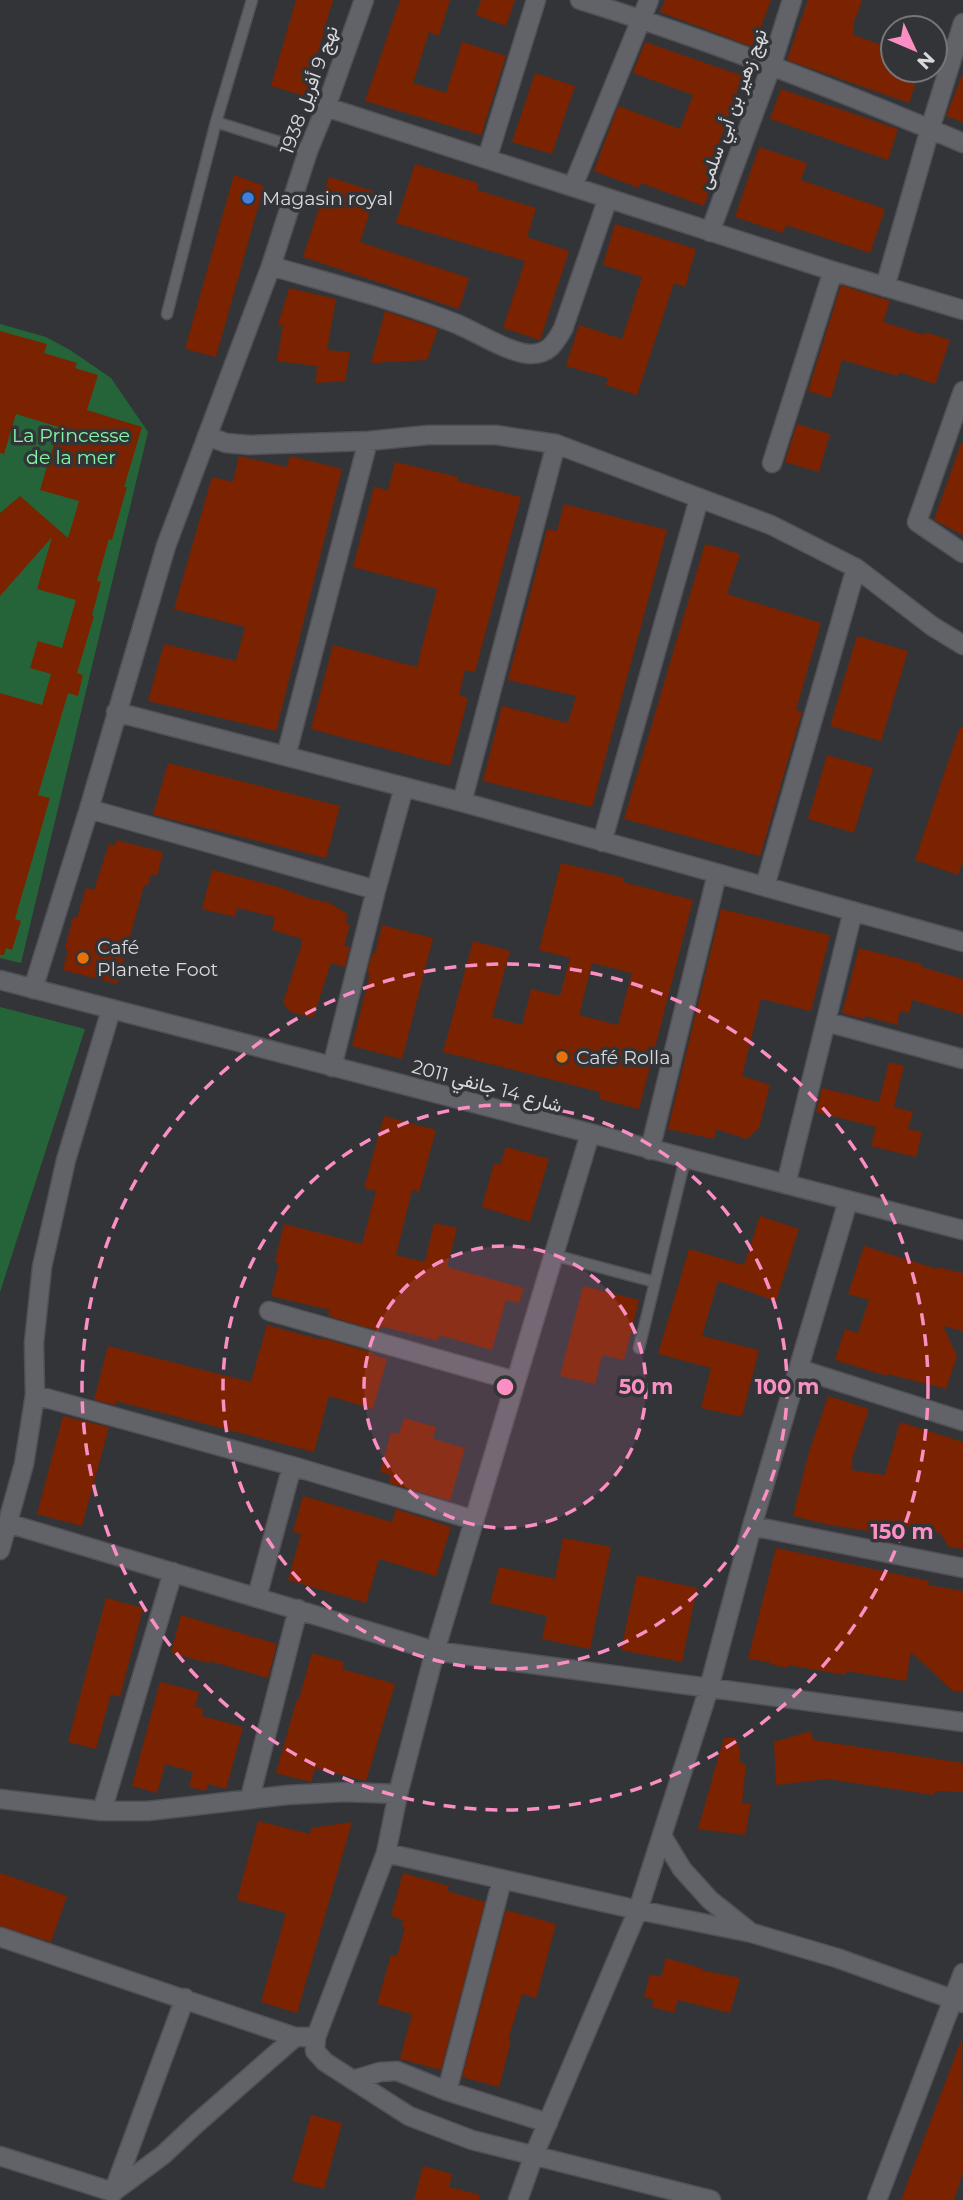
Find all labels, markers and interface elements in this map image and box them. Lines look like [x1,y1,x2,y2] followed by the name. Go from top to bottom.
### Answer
[879,14,949,84] north arrow
[275,23,345,158] street label: نهج 9 أفريل 1938
[692,26,775,194] street label: نهج زهير بن أبي سلمى
[912,47,939,74] text: N
[262,187,393,210] place label: Magasin royal
[240,190,256,206] marker: Magasin royal
[12,424,130,469] park label: La Princesse de la mer
[97,936,219,981] place label: Café Planete Foot
[75,950,91,966] marker: Café Planete Foot
[576,1046,670,1069] place label: Café Rolla
[554,1049,570,1065] marker: Café Rolla
[408,1055,565,1121] street label: شارع 14 جانفي 2011
[619,1374,673,1399] text: 50 m
[755,1374,819,1399] text: 100 m
[493,1375,517,1399] centre of rings
[871,1519,933,1544] text: 150 m

